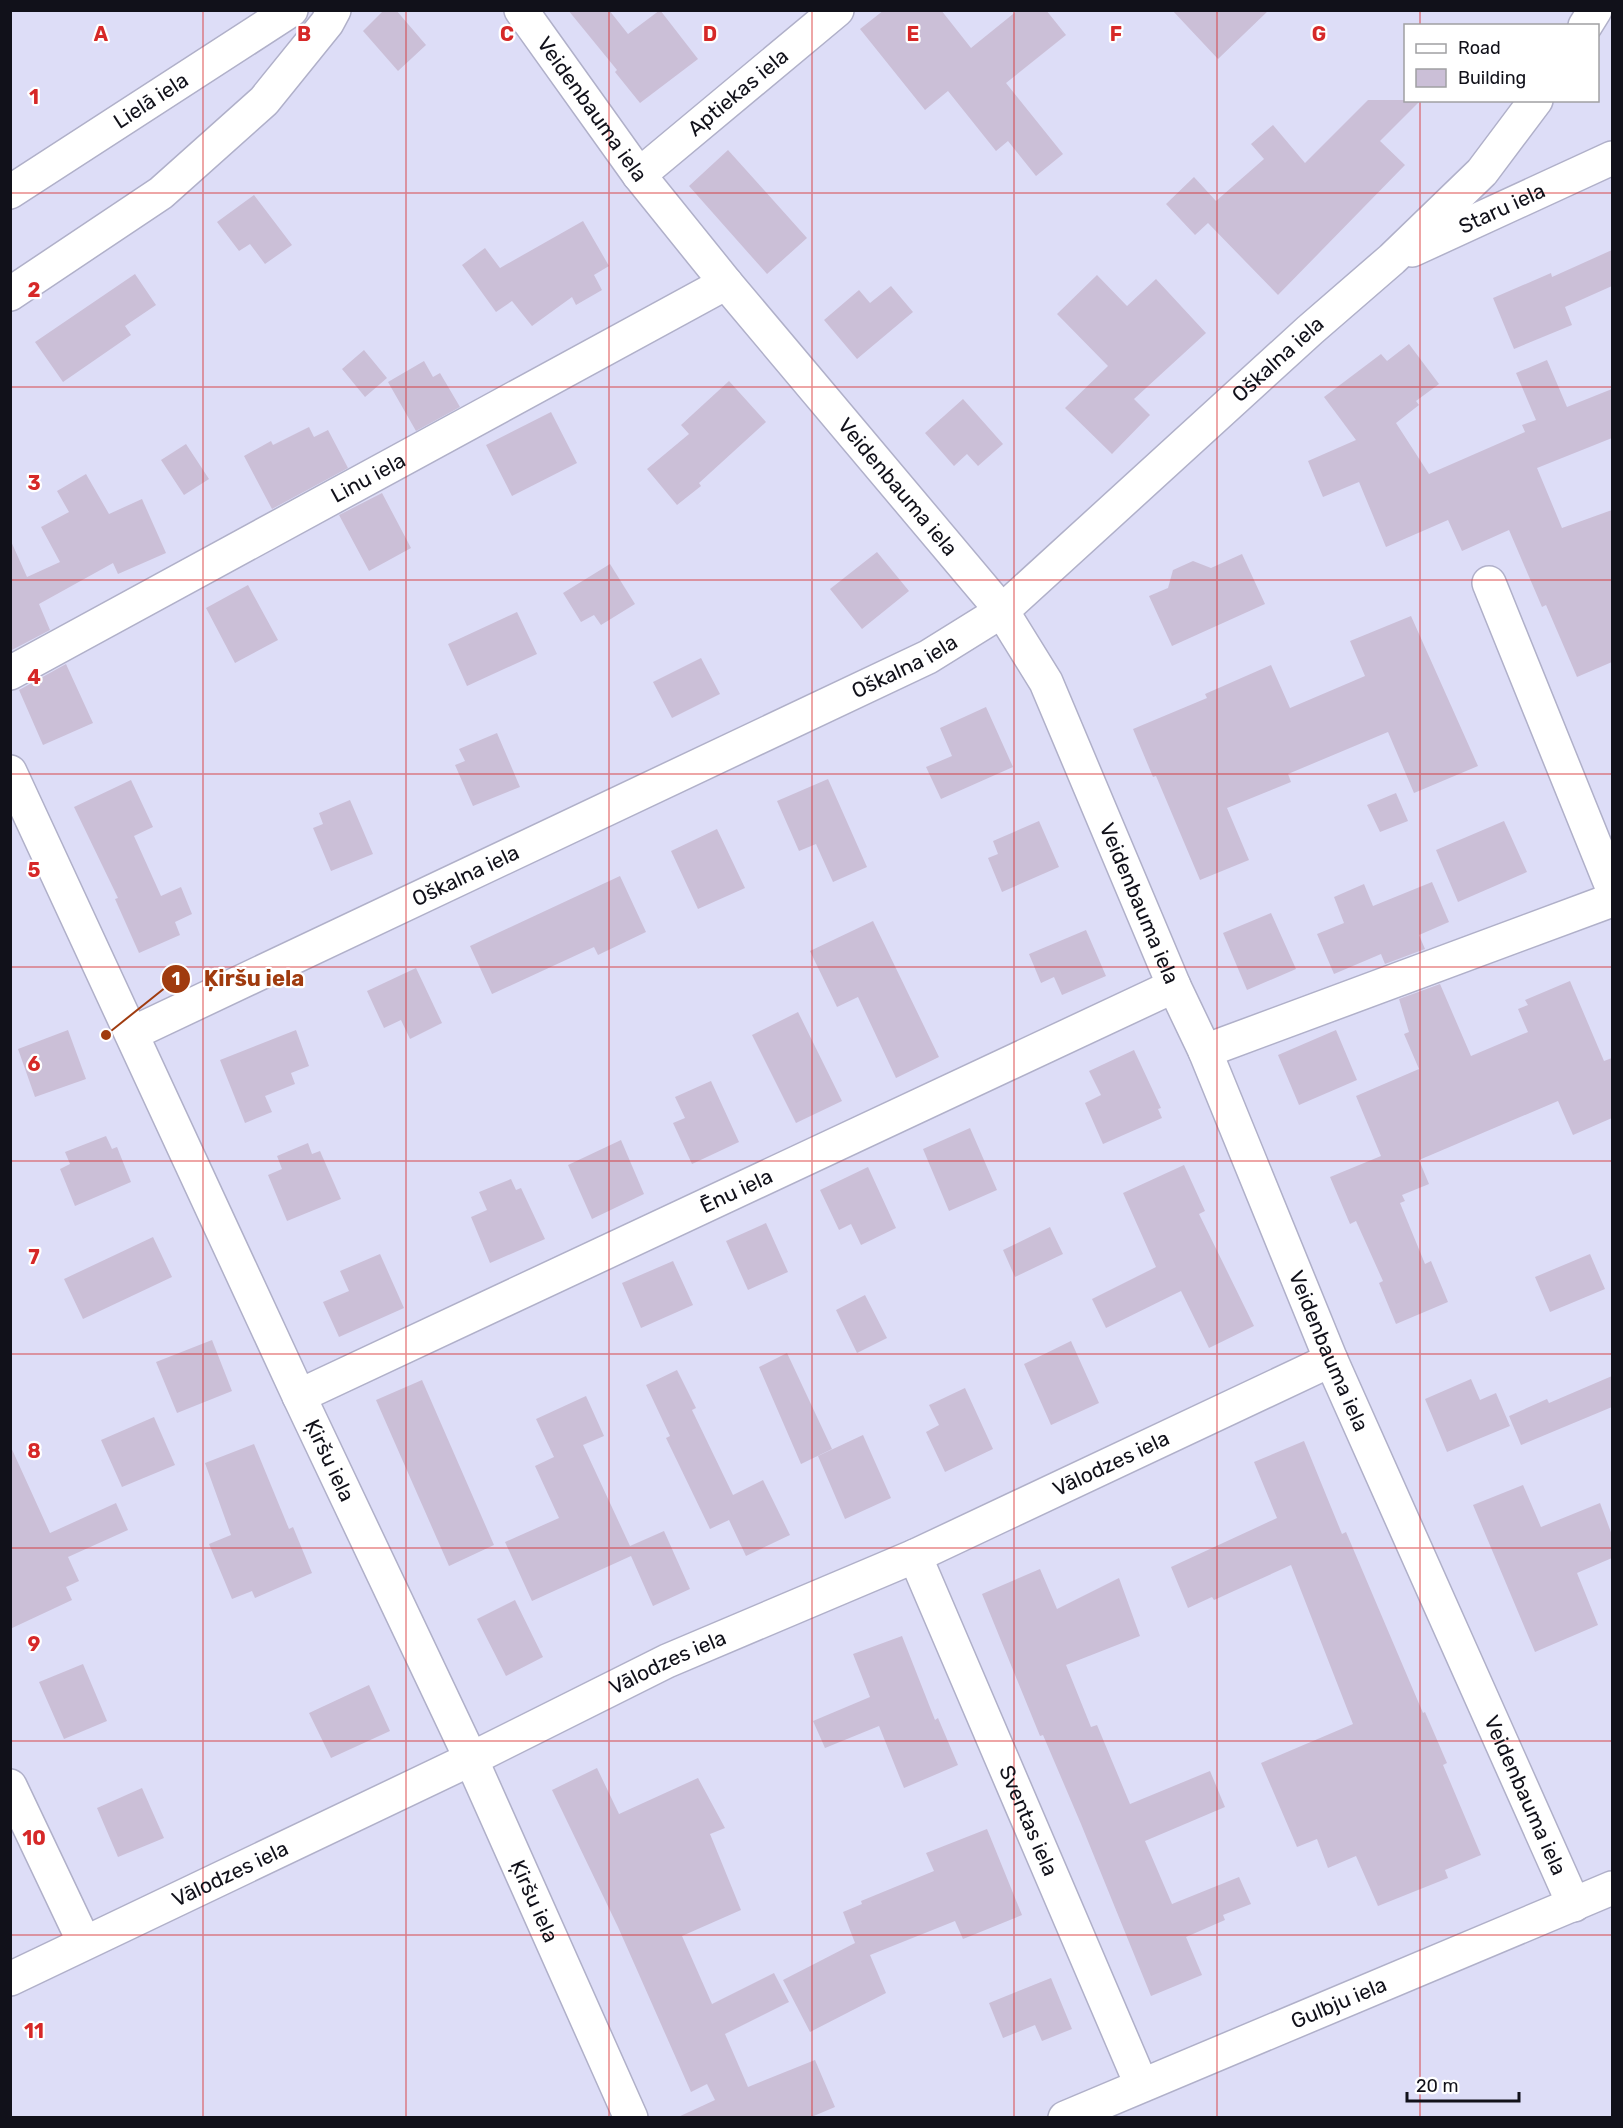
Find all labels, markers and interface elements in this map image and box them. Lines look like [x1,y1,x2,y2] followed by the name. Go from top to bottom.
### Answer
[94,22,109,46] text: A
[297,22,311,46] text: B
[500,22,514,46] text: C
[703,22,717,46] text: D
[907,22,919,46] text: E
[1110,22,1122,46] text: F
[1312,22,1326,46] text: G
[1404,24,1599,102] legend
[532,32,653,186] street label: Veidenbauma iela
[1458,37,1501,59] text: Road
[682,43,793,141] street label: Aptiekas iela
[109,67,193,134] street label: Lielā iela
[1458,67,1526,89] text: Building
[29,85,39,109] text: 1
[1455,178,1549,239] street label: Staru iela
[28,278,41,302] text: 2
[1227,311,1329,407] street label: Oškalna iela
[833,413,963,561] street label: Veidenbauma iela
[326,447,410,508] street label: Linu iela
[27,471,41,495] text: 3
[847,629,962,703] street label: Oškalna iela
[27,665,41,689] text: 4
[1095,819,1185,987] street label: Veidenbauma iela
[408,839,523,911] street label: Oškalna iela
[28,858,41,882] text: 5
[161,959,316,999] callout: Ķiršu iela
[204,965,304,992] text: Ķiršu iela
[172,968,180,990] text: 1
[27,1052,41,1076] text: 6
[696,1163,776,1218] street label: Ēnu iela
[28,1245,40,1269] text: 7
[1284,1267,1374,1435] street label: Veidenbauma iela
[300,1415,360,1505] street label: Ķiršu iela
[1049,1425,1173,1501] street label: Vālodzes iela
[27,1439,41,1463] text: 8
[605,1625,730,1700] street label: Vālodzes iela
[28,1632,41,1656] text: 9
[1479,1711,1572,1879] street label: Veidenbauma iela
[994,1761,1063,1880] street label: Sventas iela
[22,1826,46,1850] text: 10
[168,1835,292,1912] street label: Vālodzes iela
[506,1856,564,1946] street label: Ķiršu iela
[1287,1971,1390,2034] street label: Gulbju iela
[24,2019,44,2043] text: 11
[1407,2065,1520,2103] scale bar
[1416,2075,1458,2097] text: 20 m

